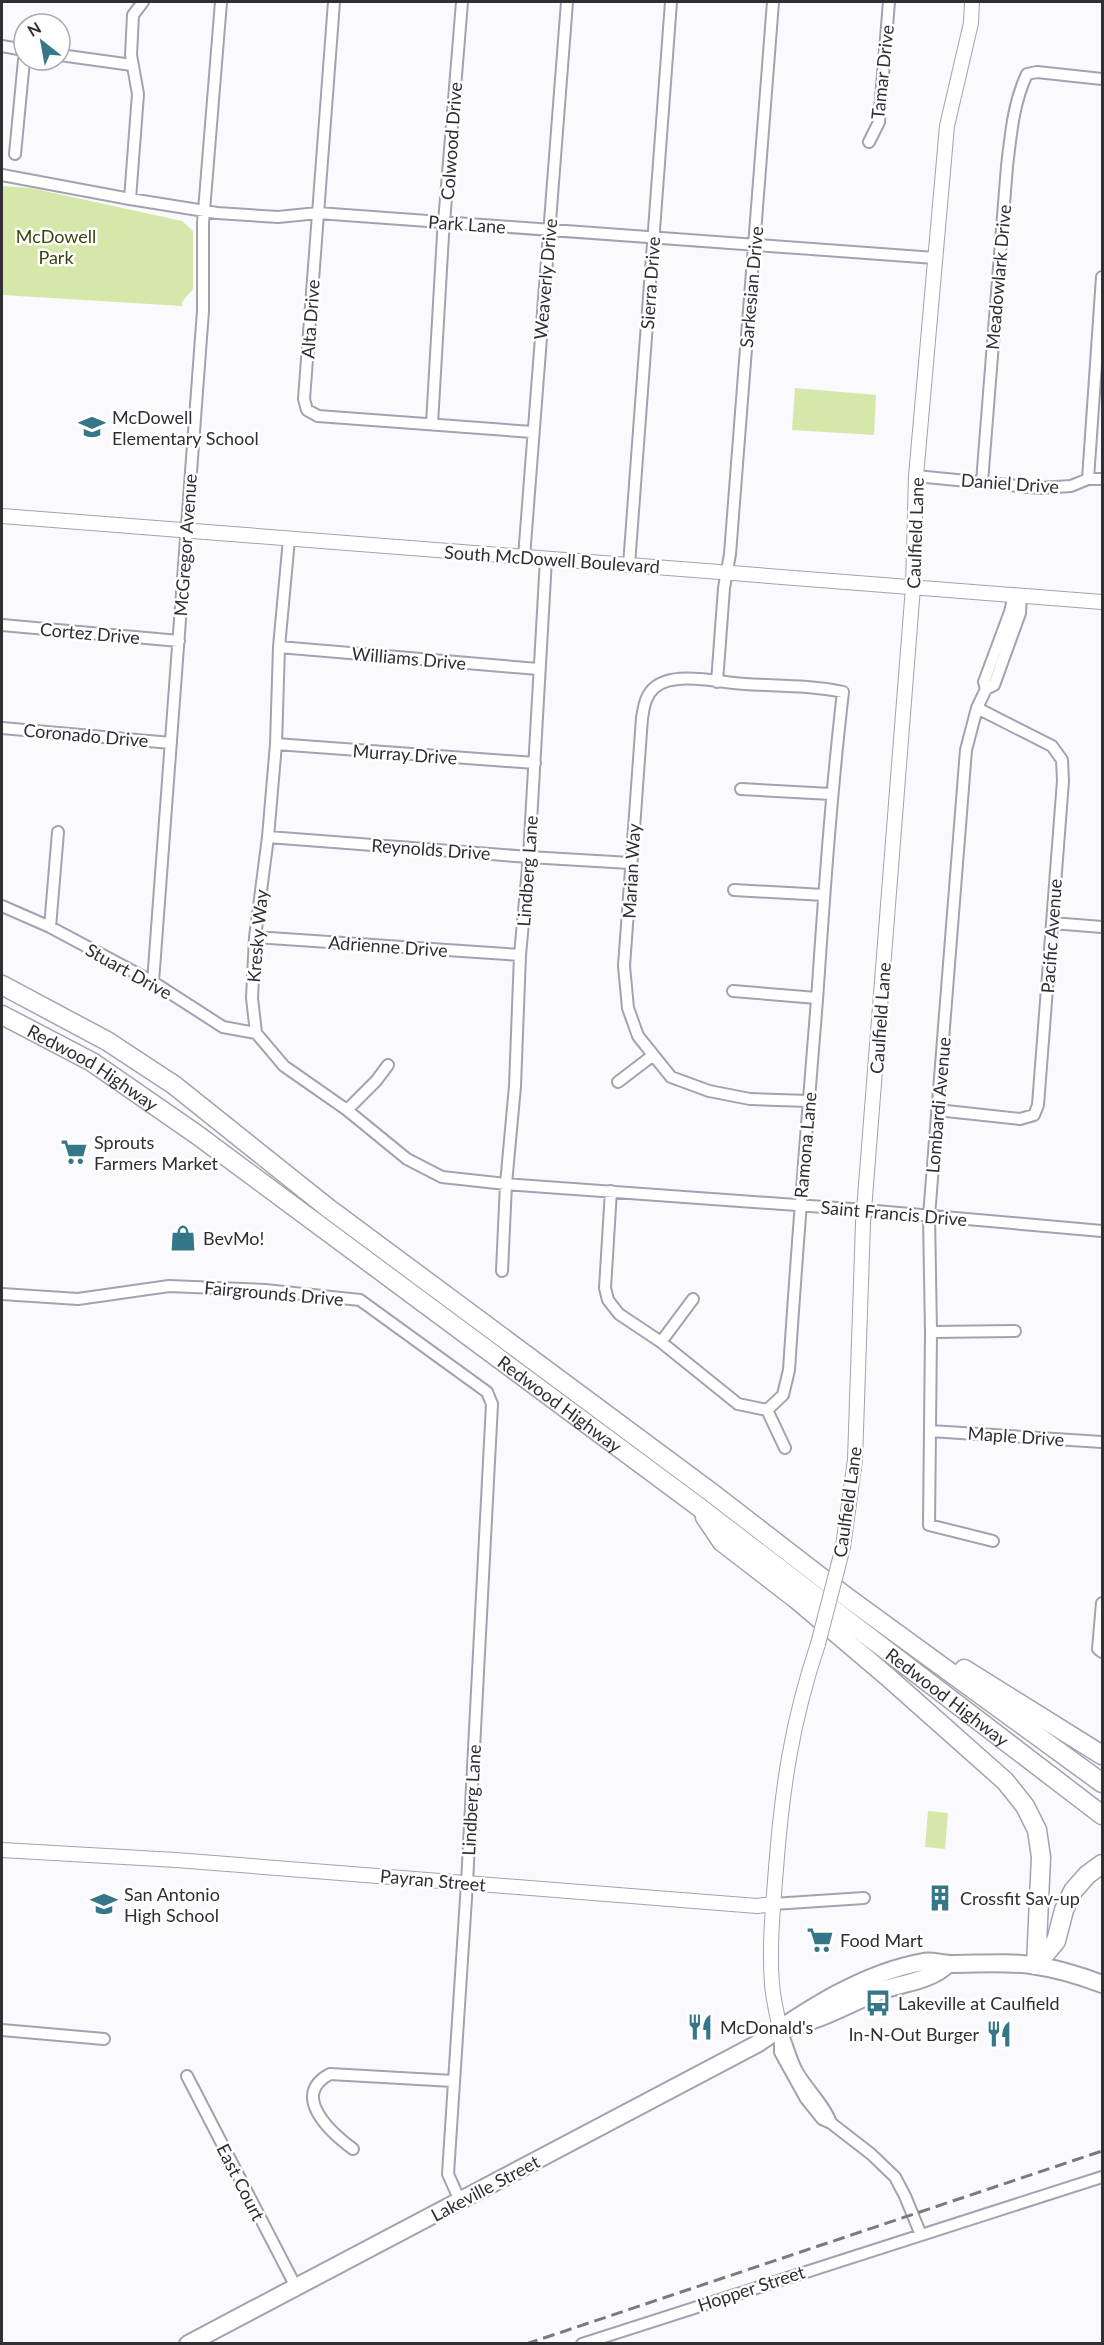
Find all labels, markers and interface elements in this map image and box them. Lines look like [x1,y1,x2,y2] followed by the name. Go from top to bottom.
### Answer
[12,12,72,72] north arrow
[24,17,44,40] text: N
[866,24,898,120] street label: Tamar Drive
[436,81,466,201] street label: Colwood Drive
[981,204,1015,350] street label: Meadowlark Drive
[428,210,506,238] street label: Park Lane
[529,217,561,341] street label: Weaverly Drive
[16,225,96,268] park label: McDowell Park
[735,225,767,349] street label: Sarkesian Drive
[636,236,664,330] street label: Sierra Drive
[296,279,324,359] street label: Alta Drive
[112,406,259,449] place label: McDowell Elementary School
[77,412,107,442] school or university icon: McDowell Elementary School
[960,469,1060,497] street label: Daniel Drive
[169,473,201,617] street label: McGregor Avenue
[902,477,928,589] street label: Caulfield Lane
[444,540,660,578] street label: South McDowell Boulevard
[39,618,141,648] street label: Cortez Drive
[351,642,467,674] street label: Williams Drive
[23,719,149,751] street label: Coronado Drive
[352,739,458,769] street label: Murray Drive
[512,815,542,927] street label: Lindberg Lane
[618,822,645,919] street label: Marian Way
[371,834,491,864] street label: Reynolds Drive
[1036,878,1066,994] street label: Pacific Avenue
[242,888,272,983] street label: Kresky Way
[328,931,448,961] street label: Adrienne Drive
[82,938,176,1004] street label: Stuart Drive
[865,961,895,1075] street label: Caulfield Lane
[24,1019,163,1116] street label: Redwood Highway
[921,1036,955,1174] street label: Lombardi Avenue
[789,1091,821,1199] street label: Ramona Lane
[94,1131,219,1174] place label: Sprouts Farmers Market
[59,1137,89,1167] supermarket icon: Sprouts Farmers Market
[820,1196,968,1230] street label: Saint Francis Drive
[168,1223,198,1253] shop icon: BevMo!
[203,1227,264,1249] place label: BevMo!
[203,1276,345,1310] street label: Fairgrounds Drive
[494,1351,627,1457] street label: Redwood Highway
[967,1422,1065,1450] street label: Maple Drive
[828,1445,866,1559] street label: Caulfield Lane
[882,1643,1014,1751] street label: Redwood Highway
[457,1744,485,1856] street label: Lindberg Lane
[379,1864,487,1896] street label: Payran Street
[124,1883,220,1926] place label: San Antonio High School
[925,1883,955,1913] building icon: Crossfit Sav-up
[960,1887,1080,1909] place label: Crossfit Sav-up
[89,1889,119,1919] school or university icon: San Antonio High School
[805,1925,835,1955] supermarket icon: Food Mart
[840,1929,923,1951] place label: Food Mart
[863,1988,893,2018] bus stop icon: Lakeville at Caulfield
[898,1992,1060,2014] place label: Lakeville at Caulfield
[685,2012,715,2042] restaurant icon: McDonald's
[720,2016,814,2038] place label: McDonald's
[984,2019,1014,2049] restaurant icon: In-N-Out Burger
[848,2023,979,2045] place label: In-N-Out Burger
[212,2140,270,2225] street label: East Court
[427,2150,544,2226] street label: Lakeville Street
[695,2260,808,2316] street label: Hopper Street

